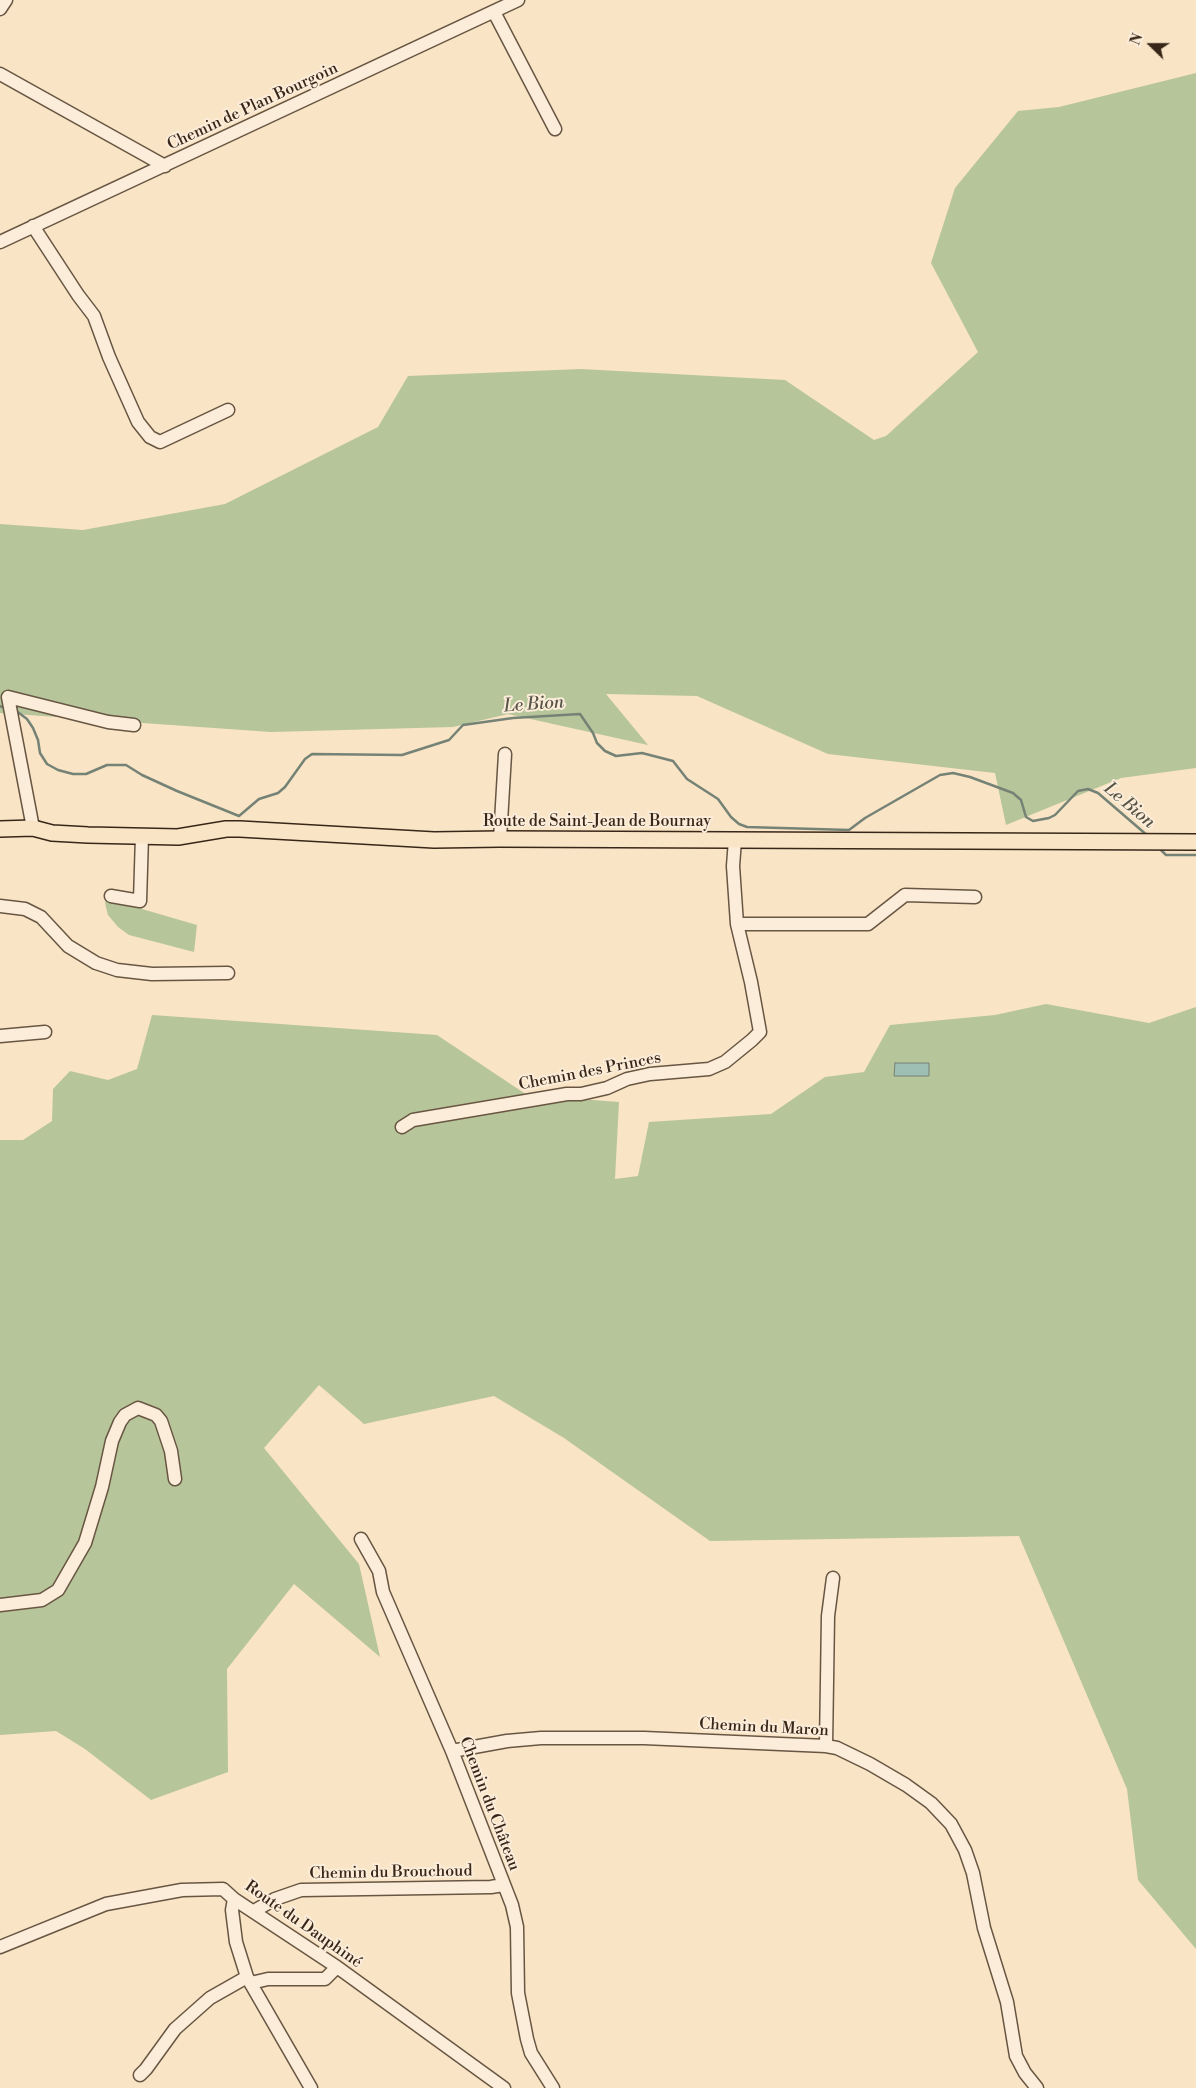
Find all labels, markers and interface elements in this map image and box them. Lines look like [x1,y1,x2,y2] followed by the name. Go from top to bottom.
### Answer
[1126,20,1176,70] north arrow
[1127,31,1148,48] text: N
[165,59,341,155] street label: Chemin de Plan Bourgoin
[503,692,565,718] water label: Le Bion
[1099,778,1159,834] water label: Le Bion
[483,812,711,832] street label: Route de Saint-Jean de Bournay
[517,1049,663,1095] street label: Chemin des Princes
[699,1715,829,1741] street label: Chemin du Maron
[455,1734,523,1874] street label: Chemin du Château
[309,1862,473,1884] street label: Chemin du Brouchoud
[241,1877,365,1973] street label: Route du Dauphiné

